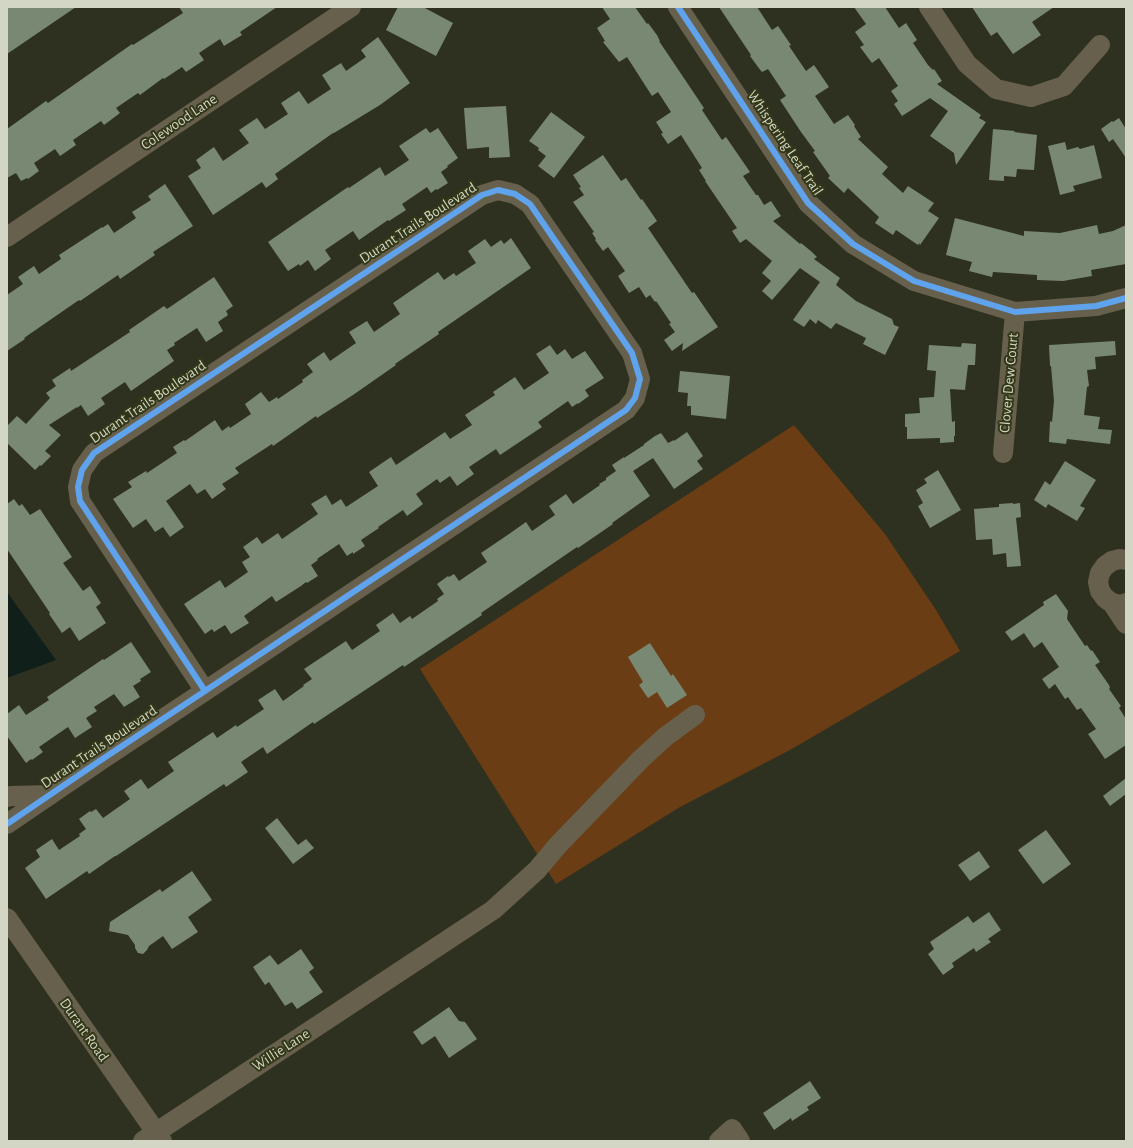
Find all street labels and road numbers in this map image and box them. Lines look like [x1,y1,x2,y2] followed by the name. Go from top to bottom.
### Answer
[743,87,827,199] street label: Whispering Leaf Trail
[137,90,221,154] street label: Colewood Lane
[356,178,480,268] street label: Durant Trails Boulevard
[996,332,1022,434] street label: Clover Dew Court
[87,356,209,448] street label: Durant Trails Boulevard
[38,701,160,793] street label: Durant Trails Boulevard
[56,995,112,1065] street label: Durant Road
[249,1025,313,1075] street label: Willie Lane

